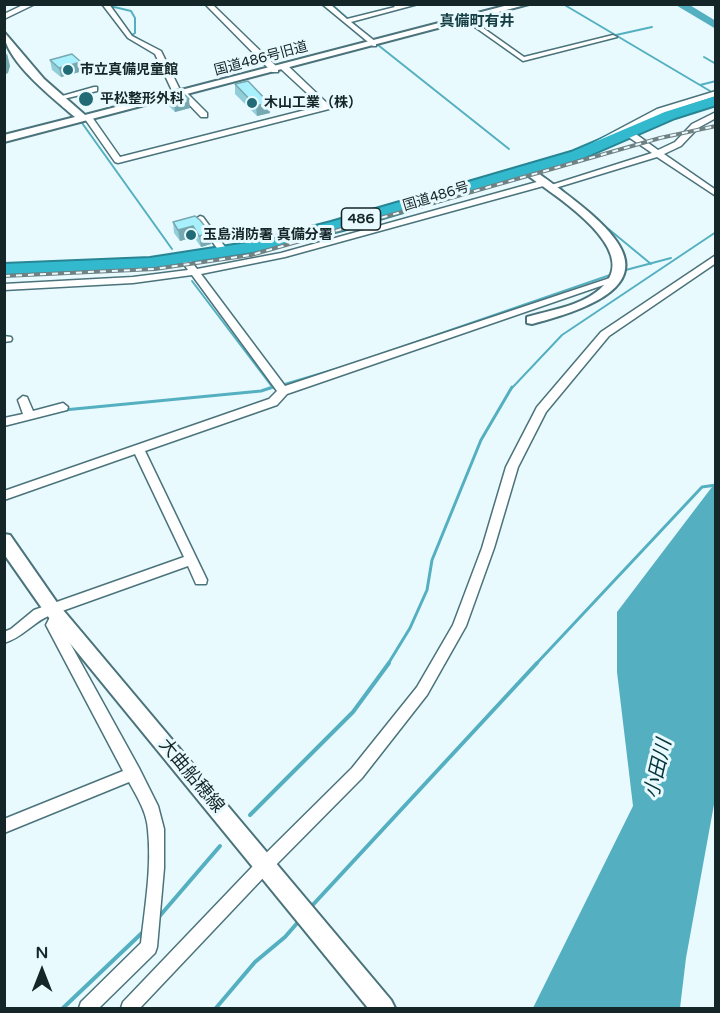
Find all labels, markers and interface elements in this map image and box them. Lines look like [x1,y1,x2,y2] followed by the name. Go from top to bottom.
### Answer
[440,13,514,31] district label: 真備町有井
[212,38,310,80] street label: 国道486号旧道
[80,62,178,78] place label: 市立真備児童館
[61,63,75,77] marker: 市立真備児童館
[77,90,95,108] marker: 平松整形外科
[100,91,184,107] place label: 平松整形外科
[264,95,362,111] place label: 木山工業（株）
[245,96,259,110] marker: 木山工業（株）
[401,179,471,215] street label: 国道486号
[342,208,380,230] road number: 486
[203,227,333,243] place label: 玉島消防署 真備分署
[184,228,198,242] marker: 玉島消防署 真備分署
[154,735,228,817] street label: 大曲船穂線
[641,737,677,801] water label: 小田川
[12,941,72,1001] north arrow
[36,943,48,963] text: N

